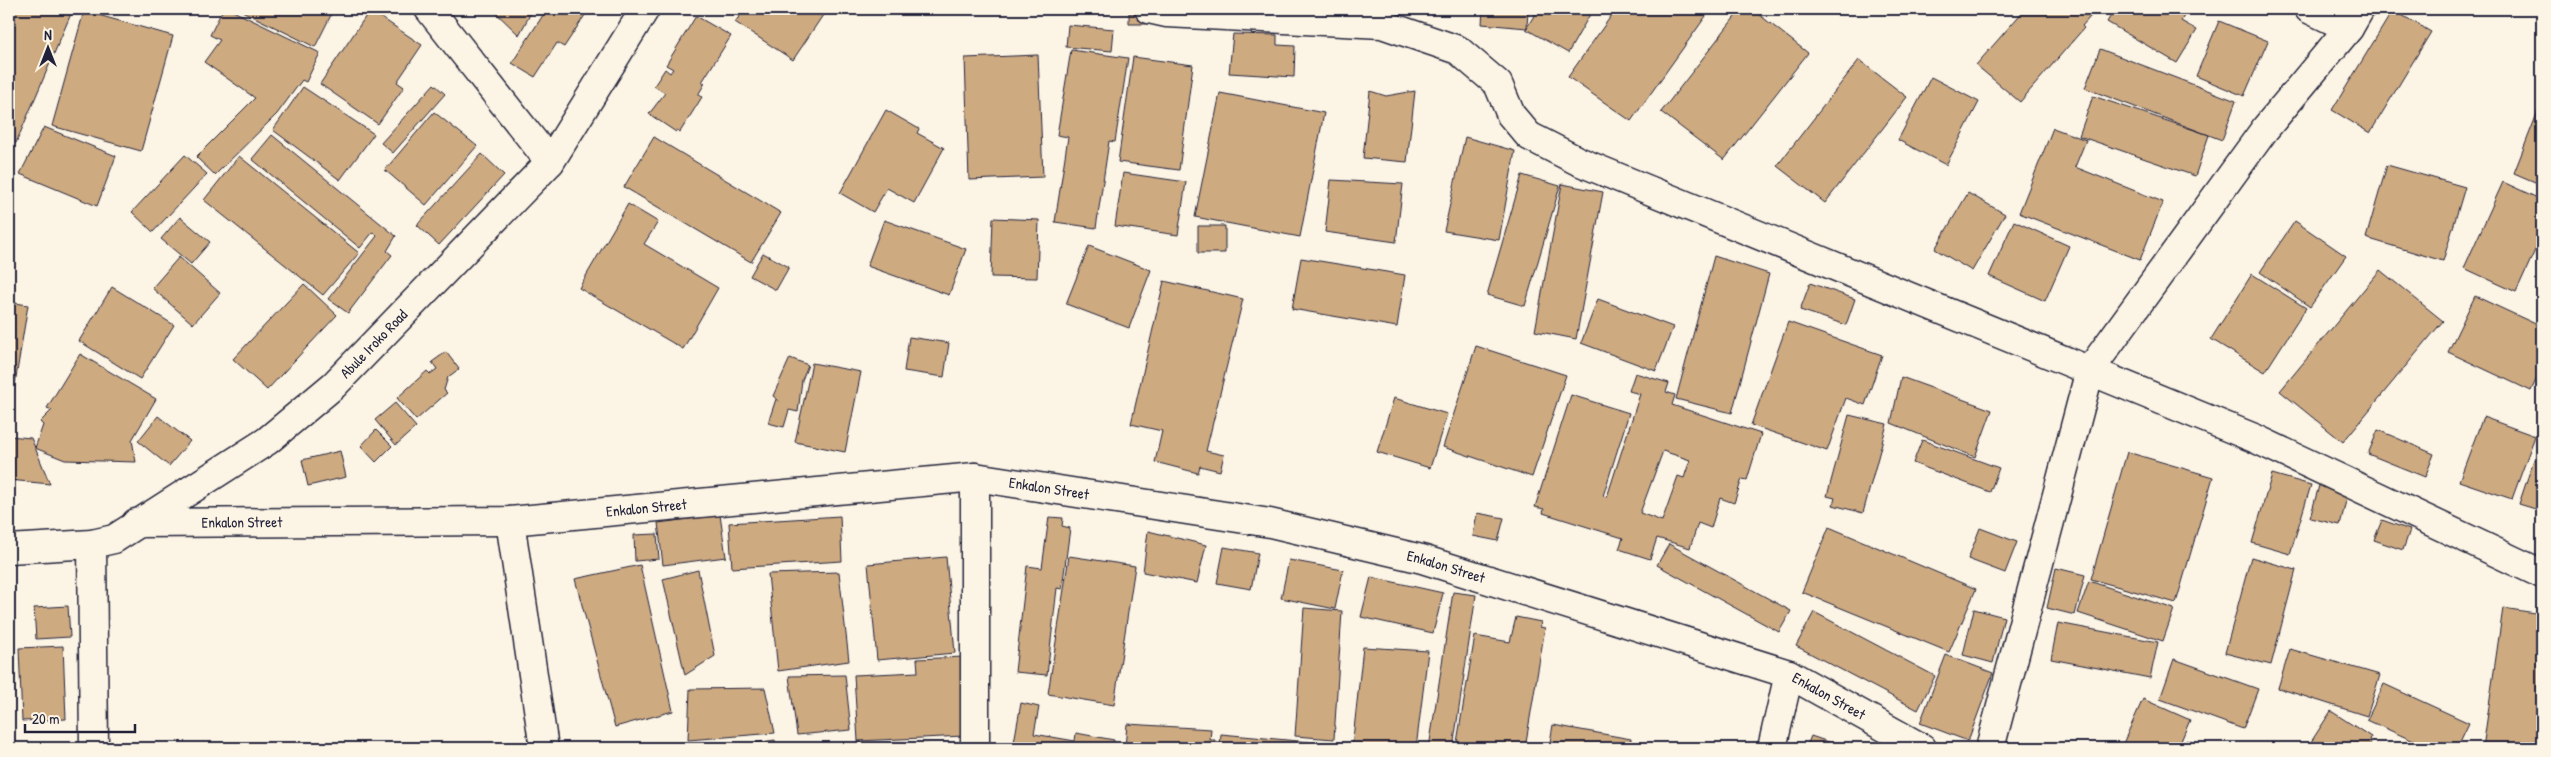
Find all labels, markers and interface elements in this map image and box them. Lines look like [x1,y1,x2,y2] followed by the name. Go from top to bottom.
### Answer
[22,22,72,72] north arrow
[44,25,52,44] text: N
[335,304,412,383] street label: Abule Iroko Road
[1008,471,1091,505] street label: Enkalon Street
[605,493,688,522] street label: Enkalon Street
[202,511,283,533] street label: Enkalon Street
[1405,545,1489,588] street label: Enkalon Street
[1789,667,1870,725] street label: Enkalon Street
[25,702,135,734] scale bar
[32,708,59,729] text: 20 m

